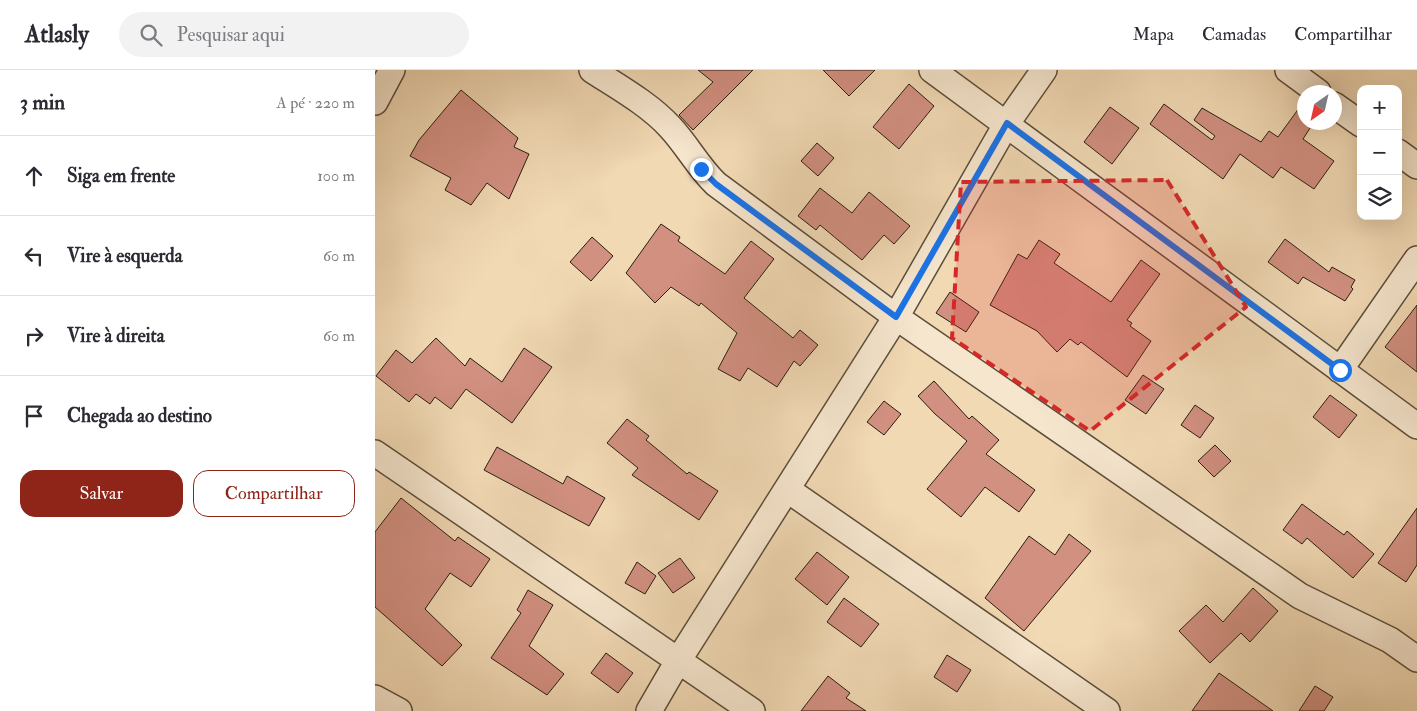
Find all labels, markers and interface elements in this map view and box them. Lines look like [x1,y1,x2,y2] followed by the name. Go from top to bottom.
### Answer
[119,12,469,57] search box
[25,19,89,50] text: Atlasly
[137,21,165,49] icon: search
[177,23,285,47] text: Pesquisar aqui
[1133,23,1174,46] text: Mapa
[1202,23,1266,46] text: Camadas
[1294,23,1392,46] text: Compartilhar
[1297,85,1342,130] north arrow
[1357,85,1402,220] map controls
[1357,85,1402,130] button: +
[20,89,65,116] text: 3 min
[277,93,355,113] text: A pé · 220 m
[1357,130,1402,175] button: −
[690,158,713,181] route end
[20,162,48,190] icon: ahead
[67,164,175,188] text: Siga em frente
[317,166,355,186] text: 100 m
[1357,175,1402,220] button: layers
[20,242,48,270] icon: left
[67,244,182,268] text: Vire à esquerda
[323,246,355,266] text: 60 m
[20,322,48,350] icon: right
[67,324,164,348] text: Vire à direita
[323,326,355,346] text: 60 m
[1329,359,1352,382] route start
[20,402,48,430] icon: arrive
[67,404,212,428] text: Chegada ao destino
[20,470,183,517] button: Salvar
[193,470,355,517] button: Compartilhar

